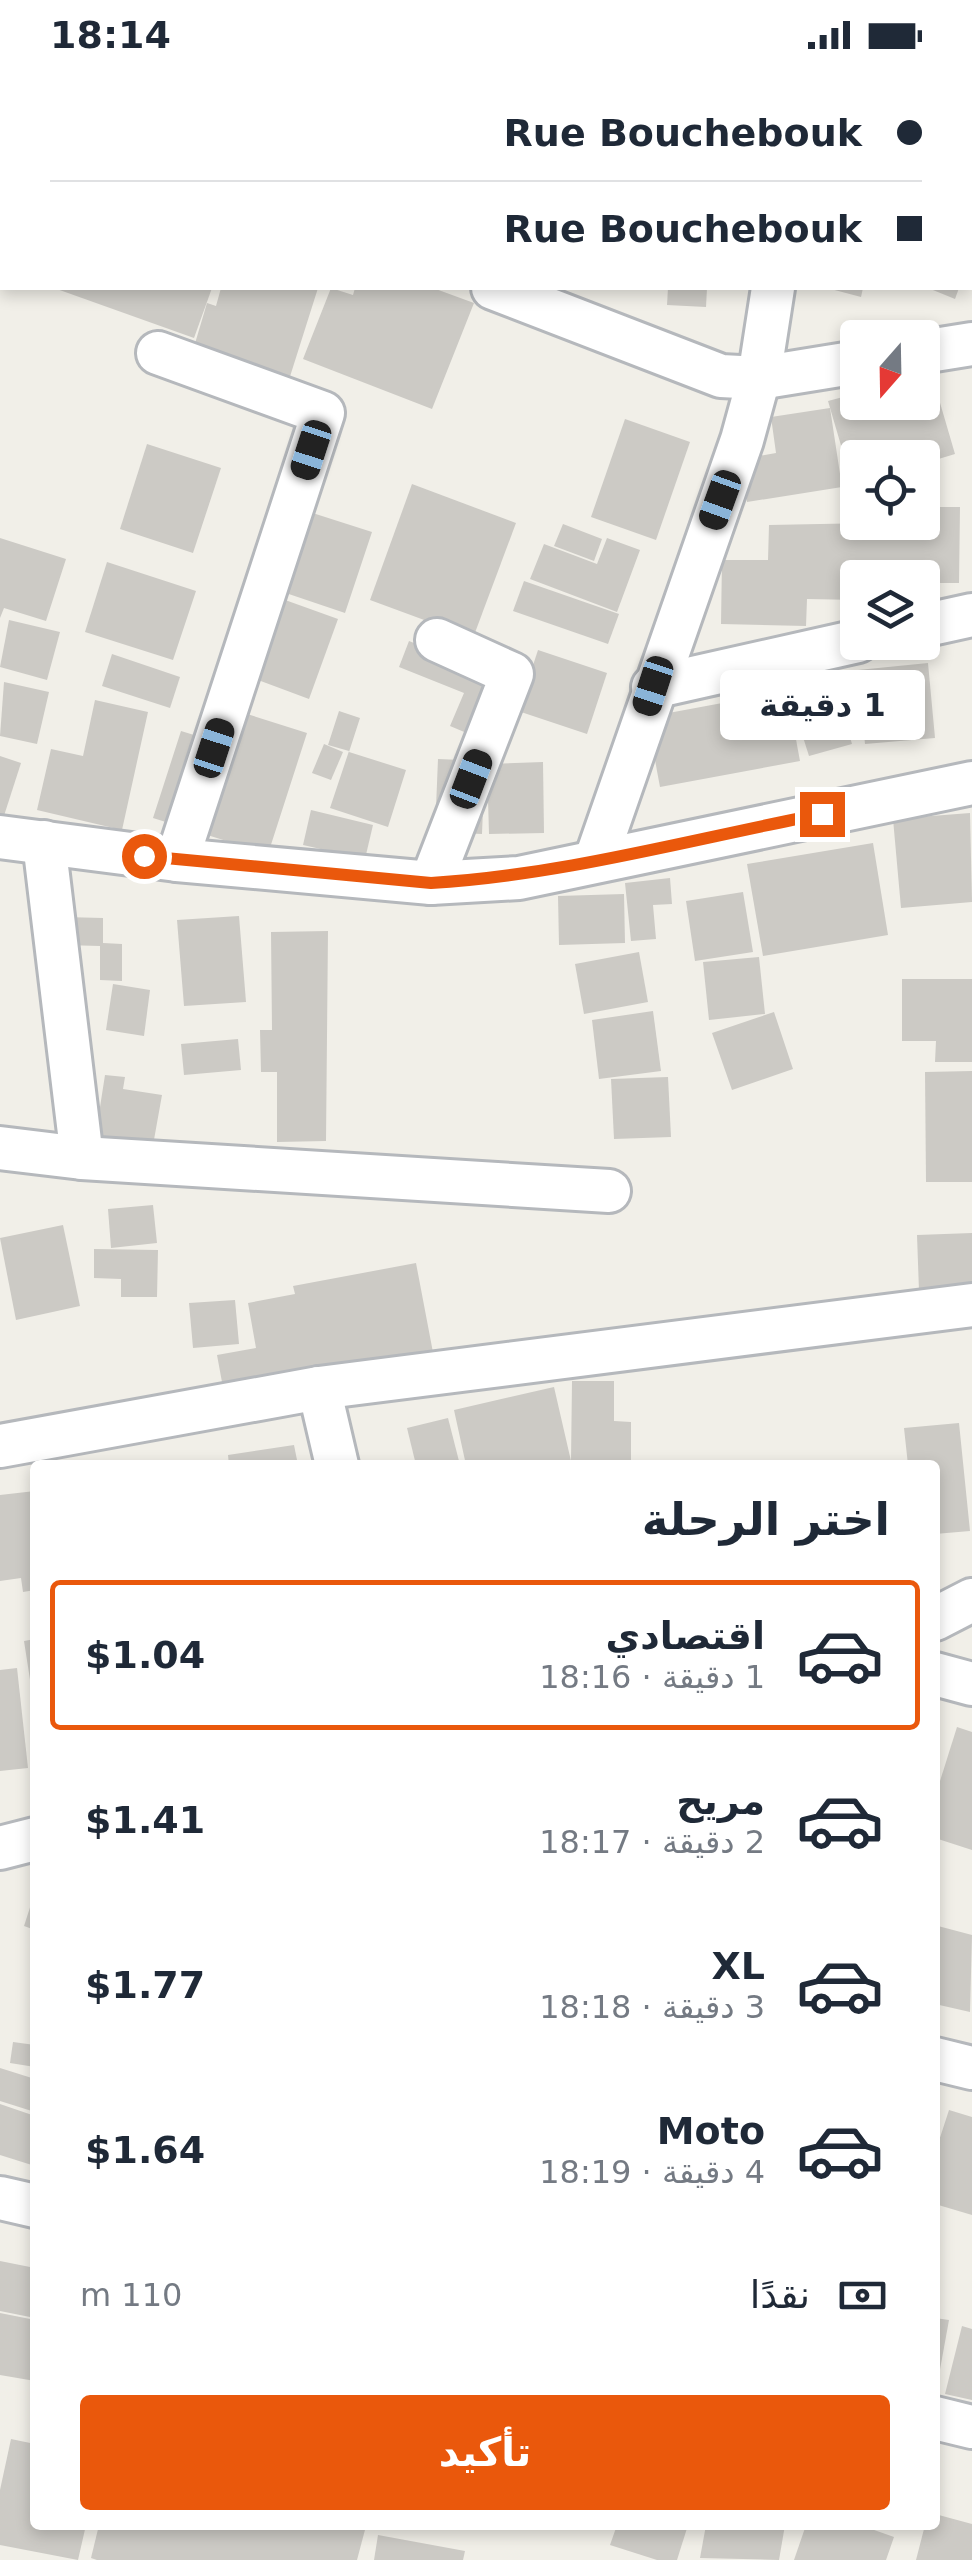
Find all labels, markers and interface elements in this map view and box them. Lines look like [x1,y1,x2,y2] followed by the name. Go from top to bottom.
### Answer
[50,13,171,57] text: 18:14
[504,111,862,155] text: Rue Bouchebouk
[504,207,862,251] text: Rue Bouchebouk
[840,320,940,420] north arrow
[840,320,940,660] map controls
[287,417,335,483] car
[840,440,940,540] button: locate
[696,467,744,533] car
[840,560,940,660] button: layers
[629,653,677,719] car
[720,669,924,739] callout: 1 دقيقة
[759,686,886,724] text: 1 دقيقة
[190,715,238,781] car
[446,746,496,812] car
[800,792,845,837] route end
[122,834,167,879] route start
[642,1493,890,1546] text: اختر الرحلة
[795,1610,885,1700] icon: car
[606,1614,765,1658] text: اقتصادي
[85,1633,205,1677] text: $1.04
[539,1658,765,1696] text: 1 دقيقة · 18:16
[795,1775,885,1865] icon: car
[676,1779,765,1823] text: مريح
[85,1798,205,1842] text: $1.41
[539,1823,765,1861] text: 2 دقيقة · 18:17
[795,1940,885,2030] icon: car
[711,1944,765,1988] text: XL
[85,1963,205,2007] text: $1.77
[539,1988,765,2026] text: 3 دقيقة · 18:18
[795,2105,885,2195] icon: car
[657,2109,765,2153] text: Moto
[85,2128,205,2172] text: $1.64
[539,2153,765,2191] text: 4 دقيقة · 18:19
[835,2268,890,2323] icon: cash
[750,2273,810,2317] text: نقدًا
[80,2276,182,2314] text: 110 m
[80,2395,890,2510] button: تأكيد

